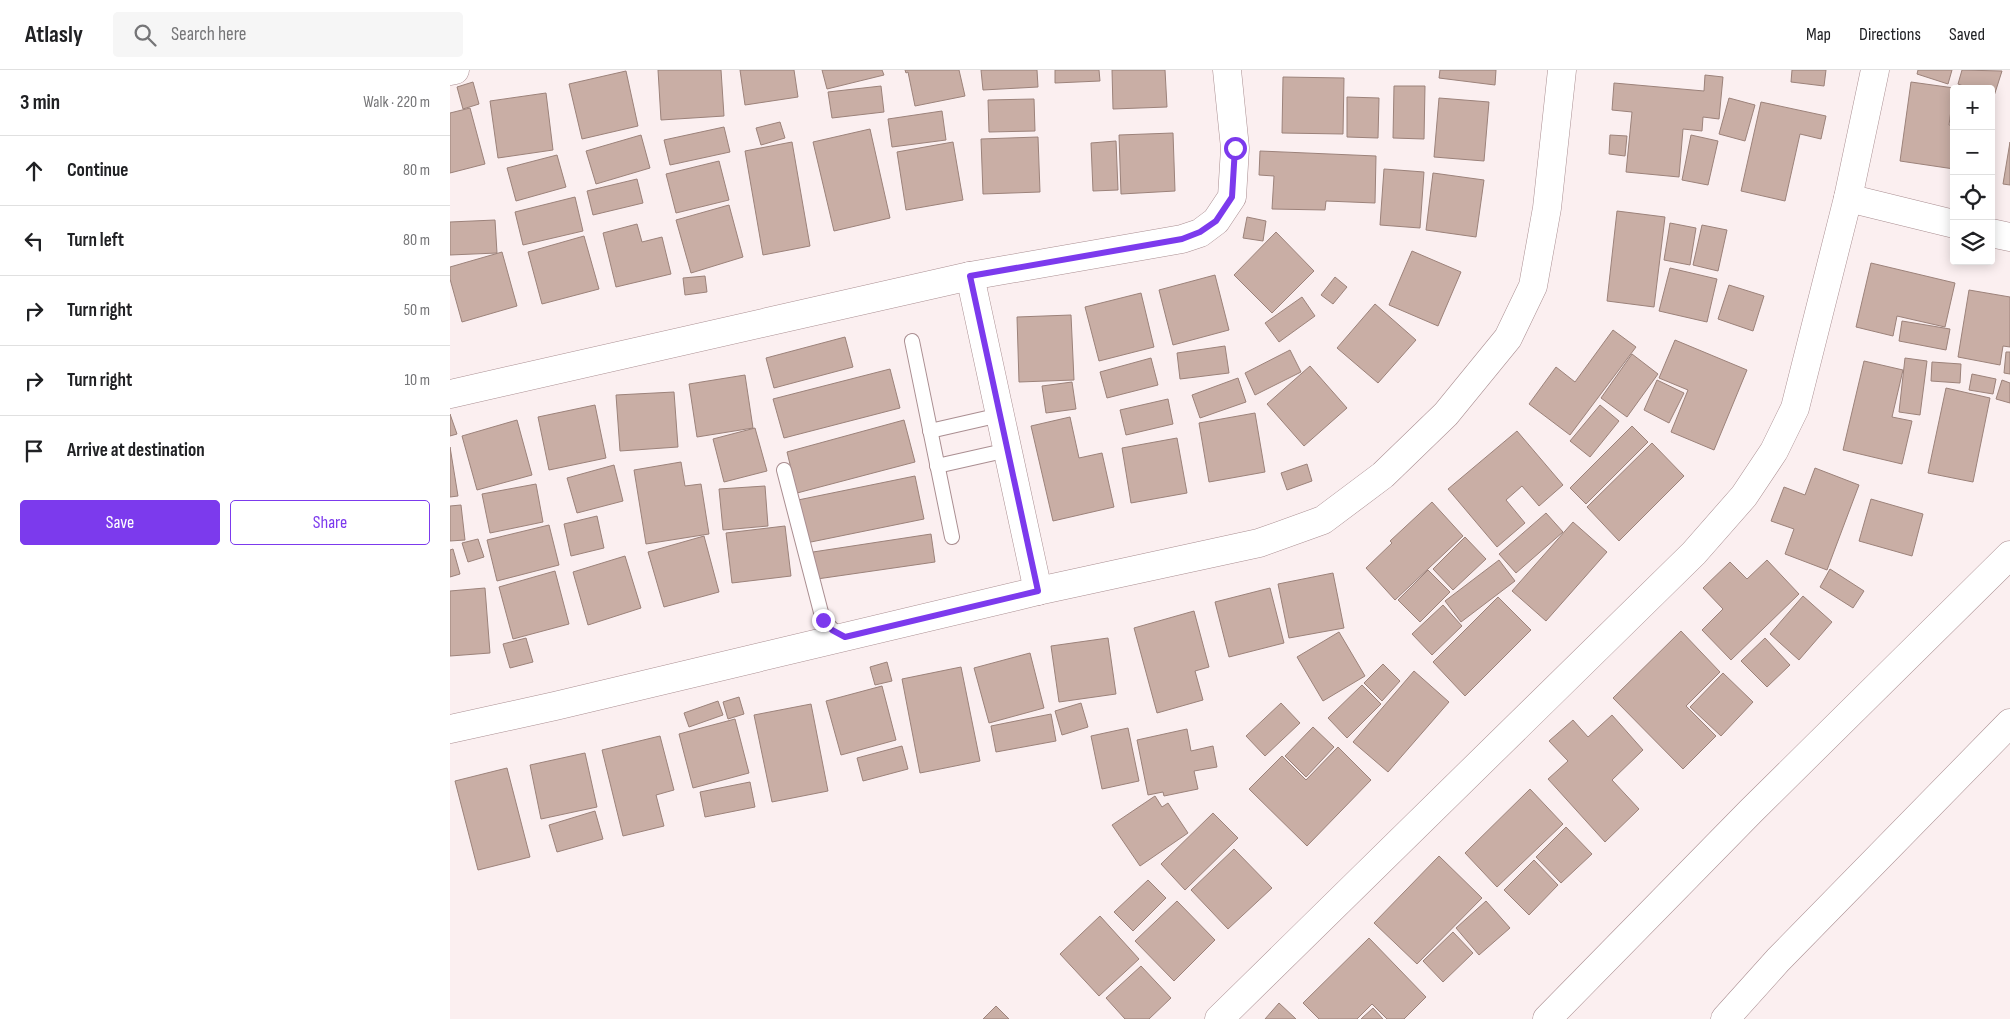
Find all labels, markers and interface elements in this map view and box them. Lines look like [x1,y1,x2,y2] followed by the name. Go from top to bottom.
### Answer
[113,12,463,57] search box
[25,20,83,49] text: Atlasly
[131,21,159,49] icon: search
[171,23,246,46] text: Search here
[1806,24,1831,45] text: Map
[1859,24,1921,45] text: Directions
[1949,24,1985,45] text: Saved
[1950,85,1995,265] map controls
[1950,85,1995,130] button: +
[20,90,60,115] text: 3 min
[363,93,430,112] text: Walk · 220 m
[1950,130,1995,175] button: −
[1224,137,1247,160] route start
[20,157,48,185] icon: ahead
[67,159,128,182] text: Continue
[403,161,430,180] text: 80 m
[1950,175,1995,220] button: locate
[1950,220,1995,265] button: layers
[20,227,48,255] icon: left
[67,229,124,252] text: Turn left
[403,231,430,250] text: 80 m
[20,297,48,325] icon: right
[67,299,132,322] text: Turn right
[404,301,430,320] text: 50 m
[20,367,48,395] icon: right
[67,369,132,392] text: Turn right
[404,371,430,390] text: 10 m
[20,437,48,465] icon: arrive
[67,439,205,462] text: Arrive at destination
[20,500,220,545] button: Save
[230,500,430,545] button: Share
[812,609,835,632] route end

